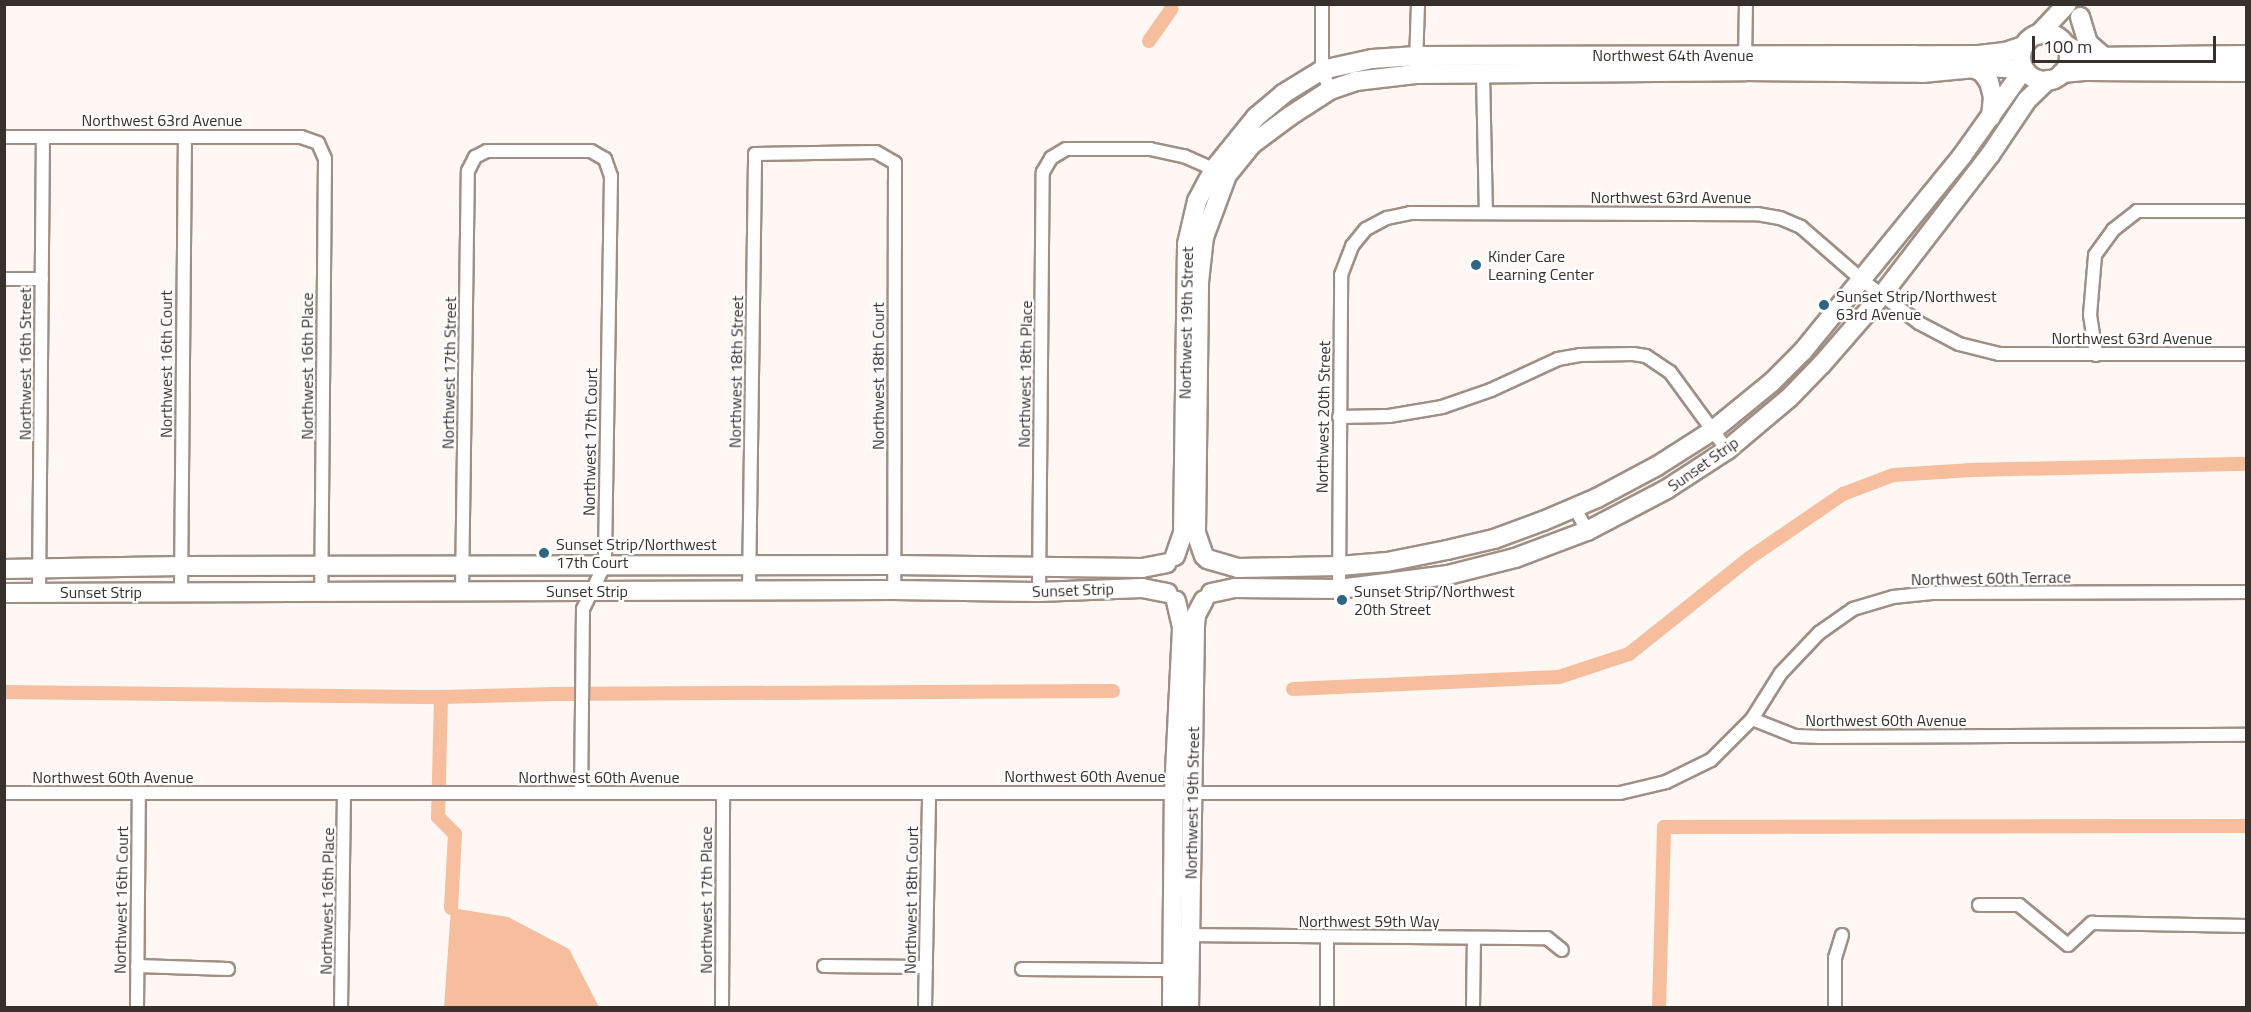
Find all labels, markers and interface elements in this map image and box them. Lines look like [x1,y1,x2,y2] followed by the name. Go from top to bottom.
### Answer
[2035,24,2220,62] scale bar
[2043,33,2092,60] text: 100 m
[1592,45,1754,65] street label: Northwest 64th Avenue
[82,110,242,130] street label: Northwest 63rd Avenue
[1591,187,1751,207] street label: Northwest 63rd Avenue
[1488,246,1594,284] place label: Kinder Care Learning Center
[1175,247,1197,399] street label: Northwest 19th Street
[1469,258,1483,272] marker: Kinder Care Learning Center
[1836,286,1997,324] place label: Sunset Strip/Northwest 63rd Avenue
[15,288,35,440] street label: Northwest 16th Street
[156,290,176,438] street label: Northwest 16th Court
[297,292,317,440] street label: Northwest 16th Place
[725,296,747,448] street label: Northwest 18th Street
[438,297,460,449] street label: Northwest 17th Street
[1817,298,1831,312] marker: Sunset Strip/Northwest 63rd Avenue
[1014,300,1036,448] street label: Northwest 18th Place
[868,302,888,450] street label: Northwest 18th Court
[2052,328,2212,348] street label: Northwest 63rd Avenue
[1312,341,1334,493] street label: Northwest 20th Street
[579,368,601,516] street label: Northwest 17th Court
[1664,433,1742,495] street label: Sunset Strip
[556,534,717,572] place label: Sunset Strip/Northwest 17th Court
[537,546,551,560] marker: Sunset Strip/Northwest 17th Court
[1911,567,2071,589] street label: Northwest 60th Terrace
[1032,579,1114,601] street label: Sunset Strip
[546,581,628,601] street label: Sunset Strip
[1354,581,1515,619] place label: Sunset Strip/Northwest 20th Street
[60,582,142,602] street label: Sunset Strip
[1335,593,1349,607] marker: Sunset Strip/Northwest 20th Street
[1805,710,1967,730] street label: Northwest 60th Avenue
[1181,727,1203,879] street label: Northwest 19th Street
[1004,766,1166,786] street label: Northwest 60th Avenue
[32,767,194,787] street label: Northwest 60th Avenue
[518,767,680,787] street label: Northwest 60th Avenue
[110,826,132,974] street label: Northwest 16th Court
[696,826,716,974] street label: Northwest 17th Place
[900,826,922,974] street label: Northwest 18th Court
[316,827,338,975] street label: Northwest 16th Place
[1299,911,1439,931] street label: Northwest 59th Way

